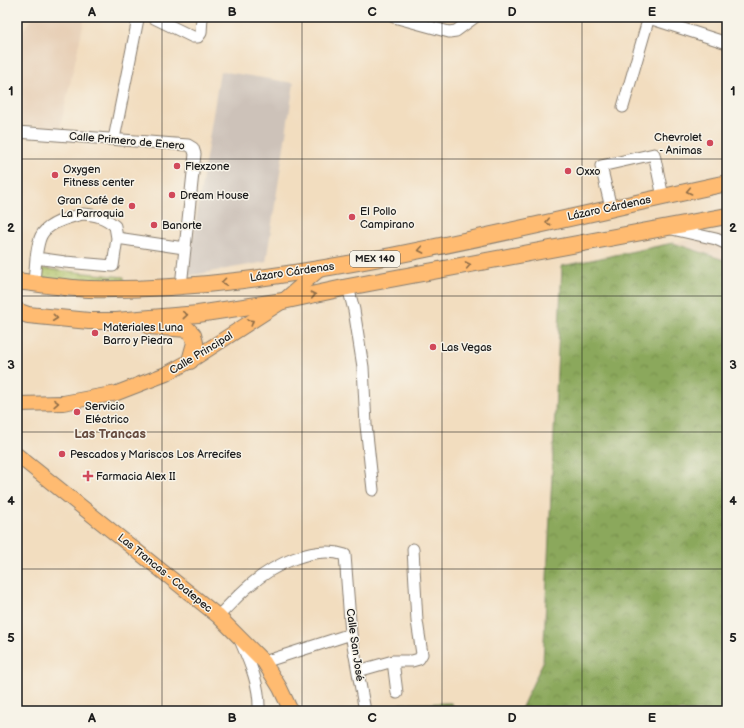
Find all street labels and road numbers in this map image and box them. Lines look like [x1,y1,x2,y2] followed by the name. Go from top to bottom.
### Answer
[69,129,185,153] street label: Calle Primero de Enero
[566,193,652,223] street label: Lázaro Cárdenas
[350,251,400,267] road number: MEX 140
[249,260,336,284] street label: Lázaro Cárdenas
[167,329,235,377] street label: Calle Principal
[115,531,215,615] street label: Las Trancas - Coatepec
[343,608,367,683] street label: Calle San José

